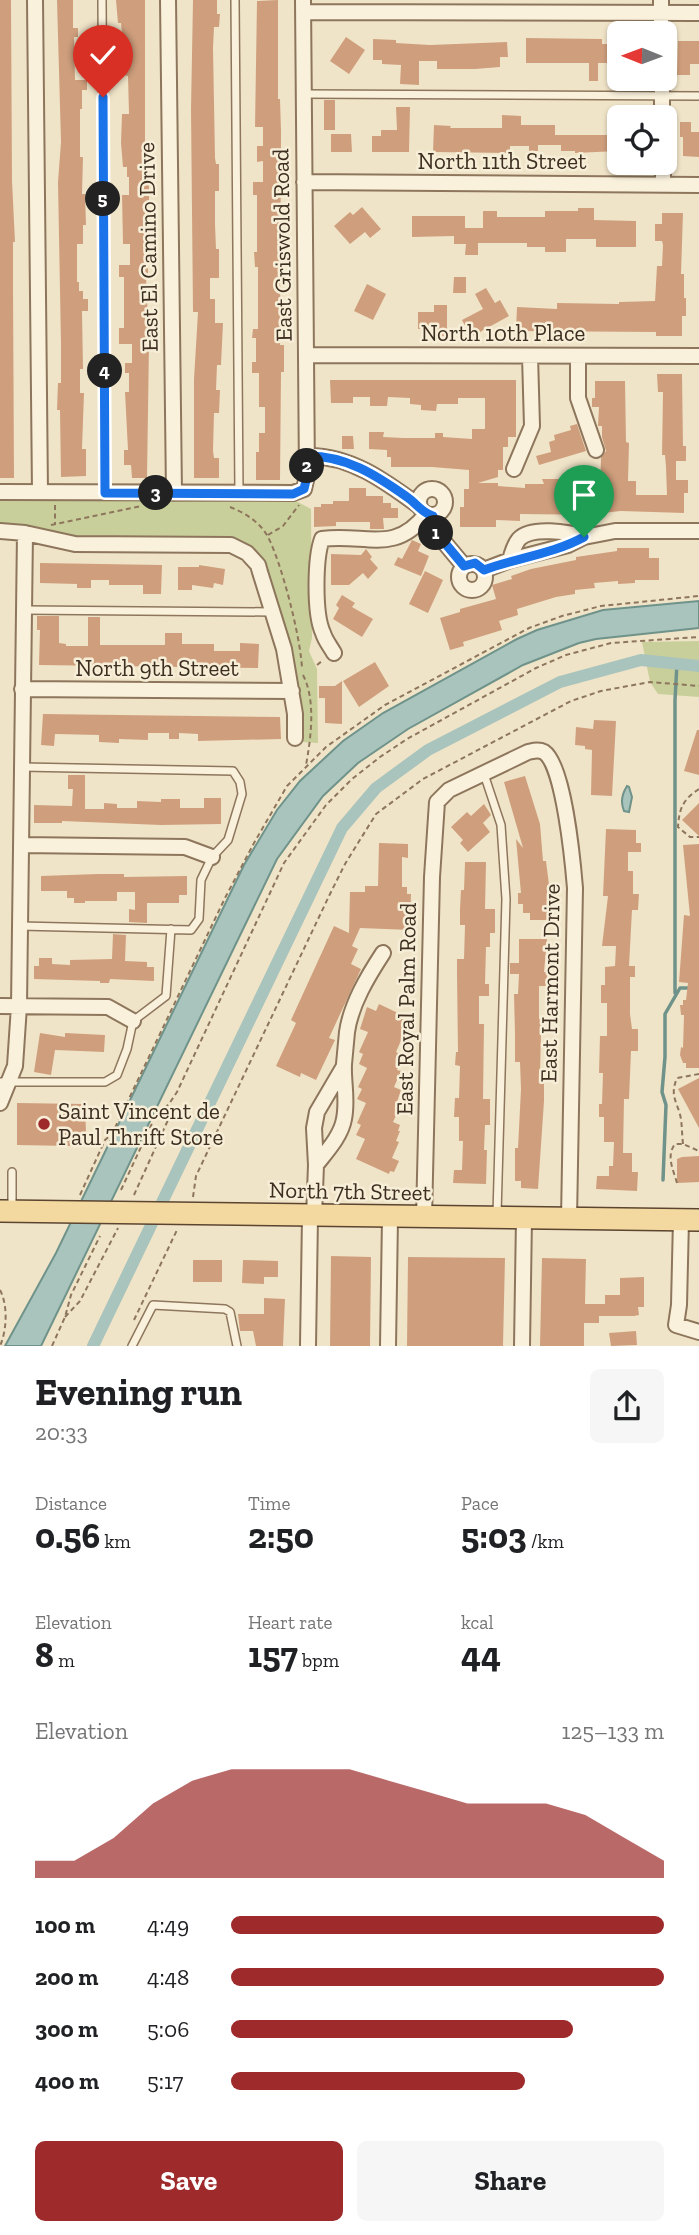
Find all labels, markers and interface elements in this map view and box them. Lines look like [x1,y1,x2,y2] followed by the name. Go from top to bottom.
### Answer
[607,21,677,91] north arrow
[607,21,677,175] map controls
[73,25,133,97] pin
[84,36,122,74] icon: check
[607,105,677,175] button: locate
[132,142,164,352] street label: East El Camino Drive
[417,147,587,175] street label: North 11th Street
[266,148,298,342] street label: East Griswold Road
[86,182,120,216] pin: 5
[98,187,107,210] text: 5
[421,319,585,347] street label: North 10th Place
[88,354,122,388] pin: 4
[99,359,110,382] text: 4
[290,448,324,484] pin: 2
[301,454,312,477] text: 2
[554,465,614,537] pin
[138,476,174,510] pin: 3
[565,476,603,514] icon: arrive
[150,481,161,504] text: 3
[418,516,453,550] pin: 1
[432,521,439,544] text: 1
[75,654,239,682] street label: North 9th Street
[534,883,566,1083] street label: East Harmont Drive
[390,902,422,1116] street label: East Royal Palm Road
[58,1097,223,1151] place label: Saint Vincent de Paul Thrift Store
[36,1116,52,1132] marker: Saint Vincent de Paul Thrift Store
[269,1176,432,1206] street label: North 7th Street
[35,1369,242,1415] text: Evening run
[590,1369,664,1443] button: share
[35,1418,88,1446] text: 20:33
[35,1492,107,1515] text: Distance
[248,1492,290,1515] text: Time
[461,1492,499,1515] text: Pace
[35,1515,100,1557] text: 0.56
[248,1515,314,1557] text: 2:50
[461,1515,527,1557] text: 5:03
[100,1530,131,1553] text: km
[527,1530,564,1553] text: /km
[35,1611,112,1634] text: Elevation
[248,1611,333,1634] text: Heart rate
[461,1611,494,1634] text: kcal
[35,1634,54,1676] text: 8
[248,1634,298,1676] text: 157
[461,1634,501,1676] text: 44
[54,1649,75,1672] text: m
[298,1649,339,1672] text: bpm
[35,1717,128,1745] text: Elevation
[562,1717,664,1745] text: 125–133 m
[35,1911,95,1939] text: 100 m
[147,1911,189,1939] text: 4:49
[35,1963,98,1991] text: 200 m
[147,1963,189,1991] text: 4:48
[35,2015,98,2043] text: 300 m
[147,2015,189,2043] text: 5:06
[35,2067,99,2095] text: 400 m
[147,2067,183,2095] text: 5:17
[35,2141,343,2221] button: Save
[357,2141,664,2221] button: Share

